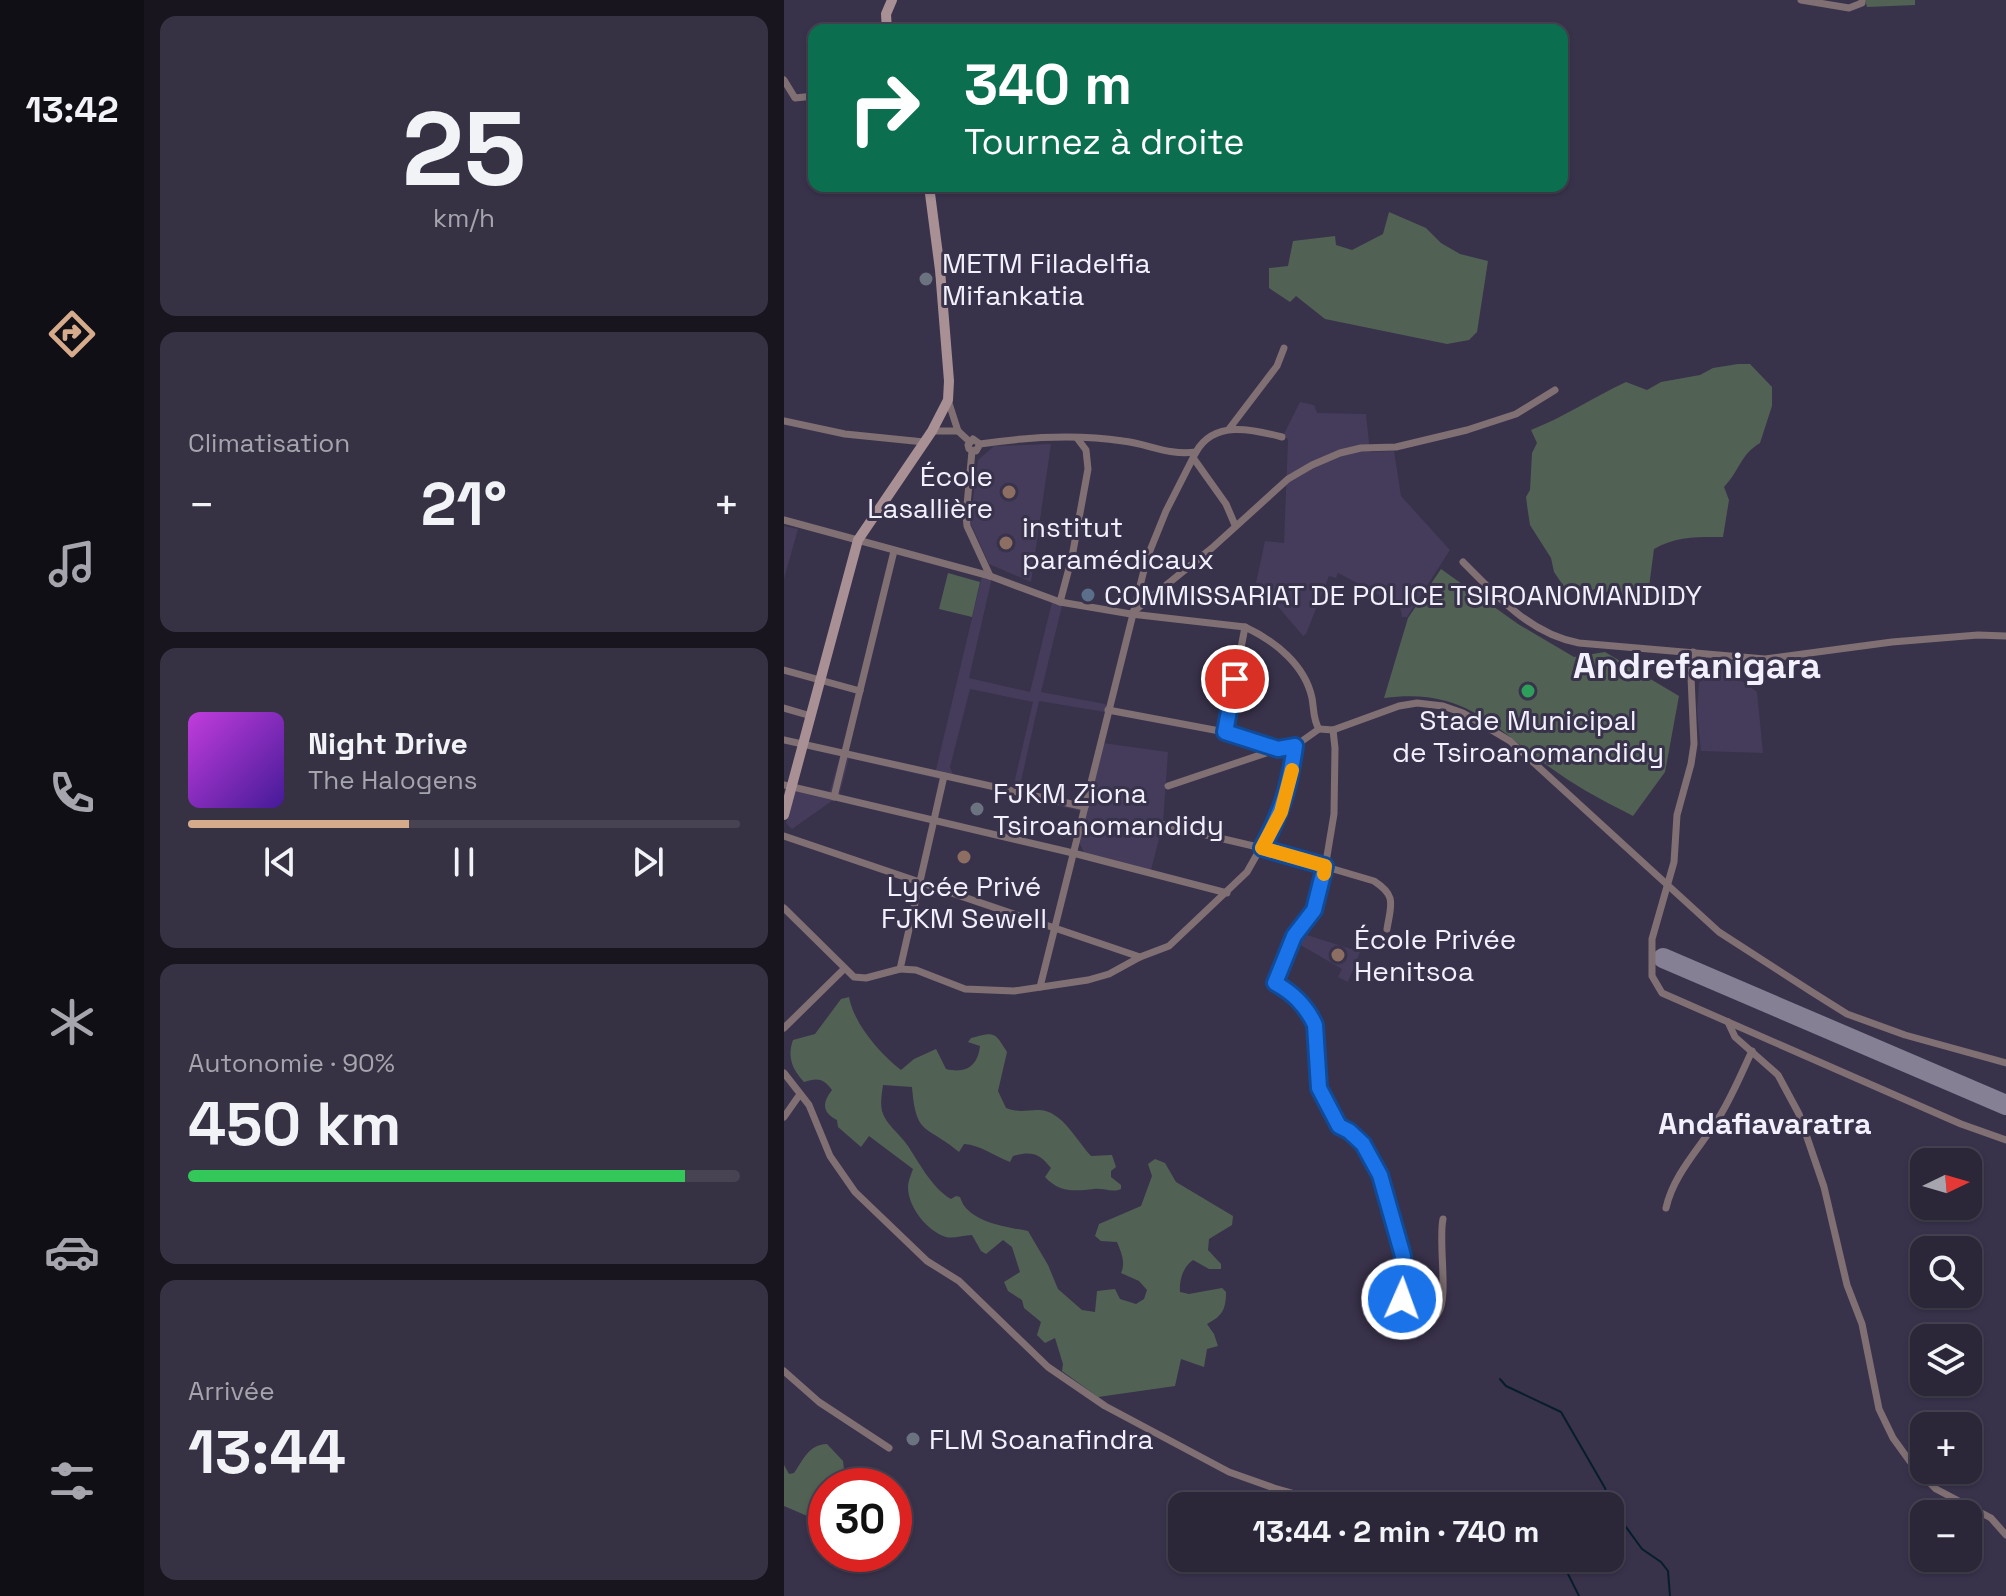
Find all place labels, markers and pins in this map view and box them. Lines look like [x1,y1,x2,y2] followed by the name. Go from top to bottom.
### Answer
[942,245,1151,313] place label: METM Filadelfia Mifankatia
[917,270,935,288] marker: METM Filadelfia Mifankatia
[867,458,993,526] place label: École Lasallière
[1000,483,1018,501] marker: École Lasallière
[1022,509,1214,577] place label: institut paramédicaux
[997,534,1015,552] marker: institut paramédicaux
[1104,577,1702,613] place label: COMMISSARIAT DE POLICE TSIROANOMANDIDY
[1079,586,1097,604] marker: COMMISSARIAT DE POLICE TSIROANOMANDIDY
[1201,645,1269,713] pin
[1519,682,1537,700] marker: Stade Municipal de Tsiroanomandidy
[1392,702,1664,770] place label: Stade Municipal de Tsiroanomandidy
[993,775,1224,843] place label: FJKM Ziona Tsiroanomandidy
[968,800,986,818] marker: FJKM Ziona Tsiroanomandidy
[955,848,973,866] marker: Lycée Privé FJKM Sewell
[881,868,1047,936] place label: Lycée Privé FJKM Sewell
[1354,921,1516,989] place label: École Privée Henitsoa
[1329,946,1347,964] marker: École Privée Henitsoa
[929,1421,1154,1457] place label: FLM Soanafindra
[904,1430,922,1448] marker: FLM Soanafindra

